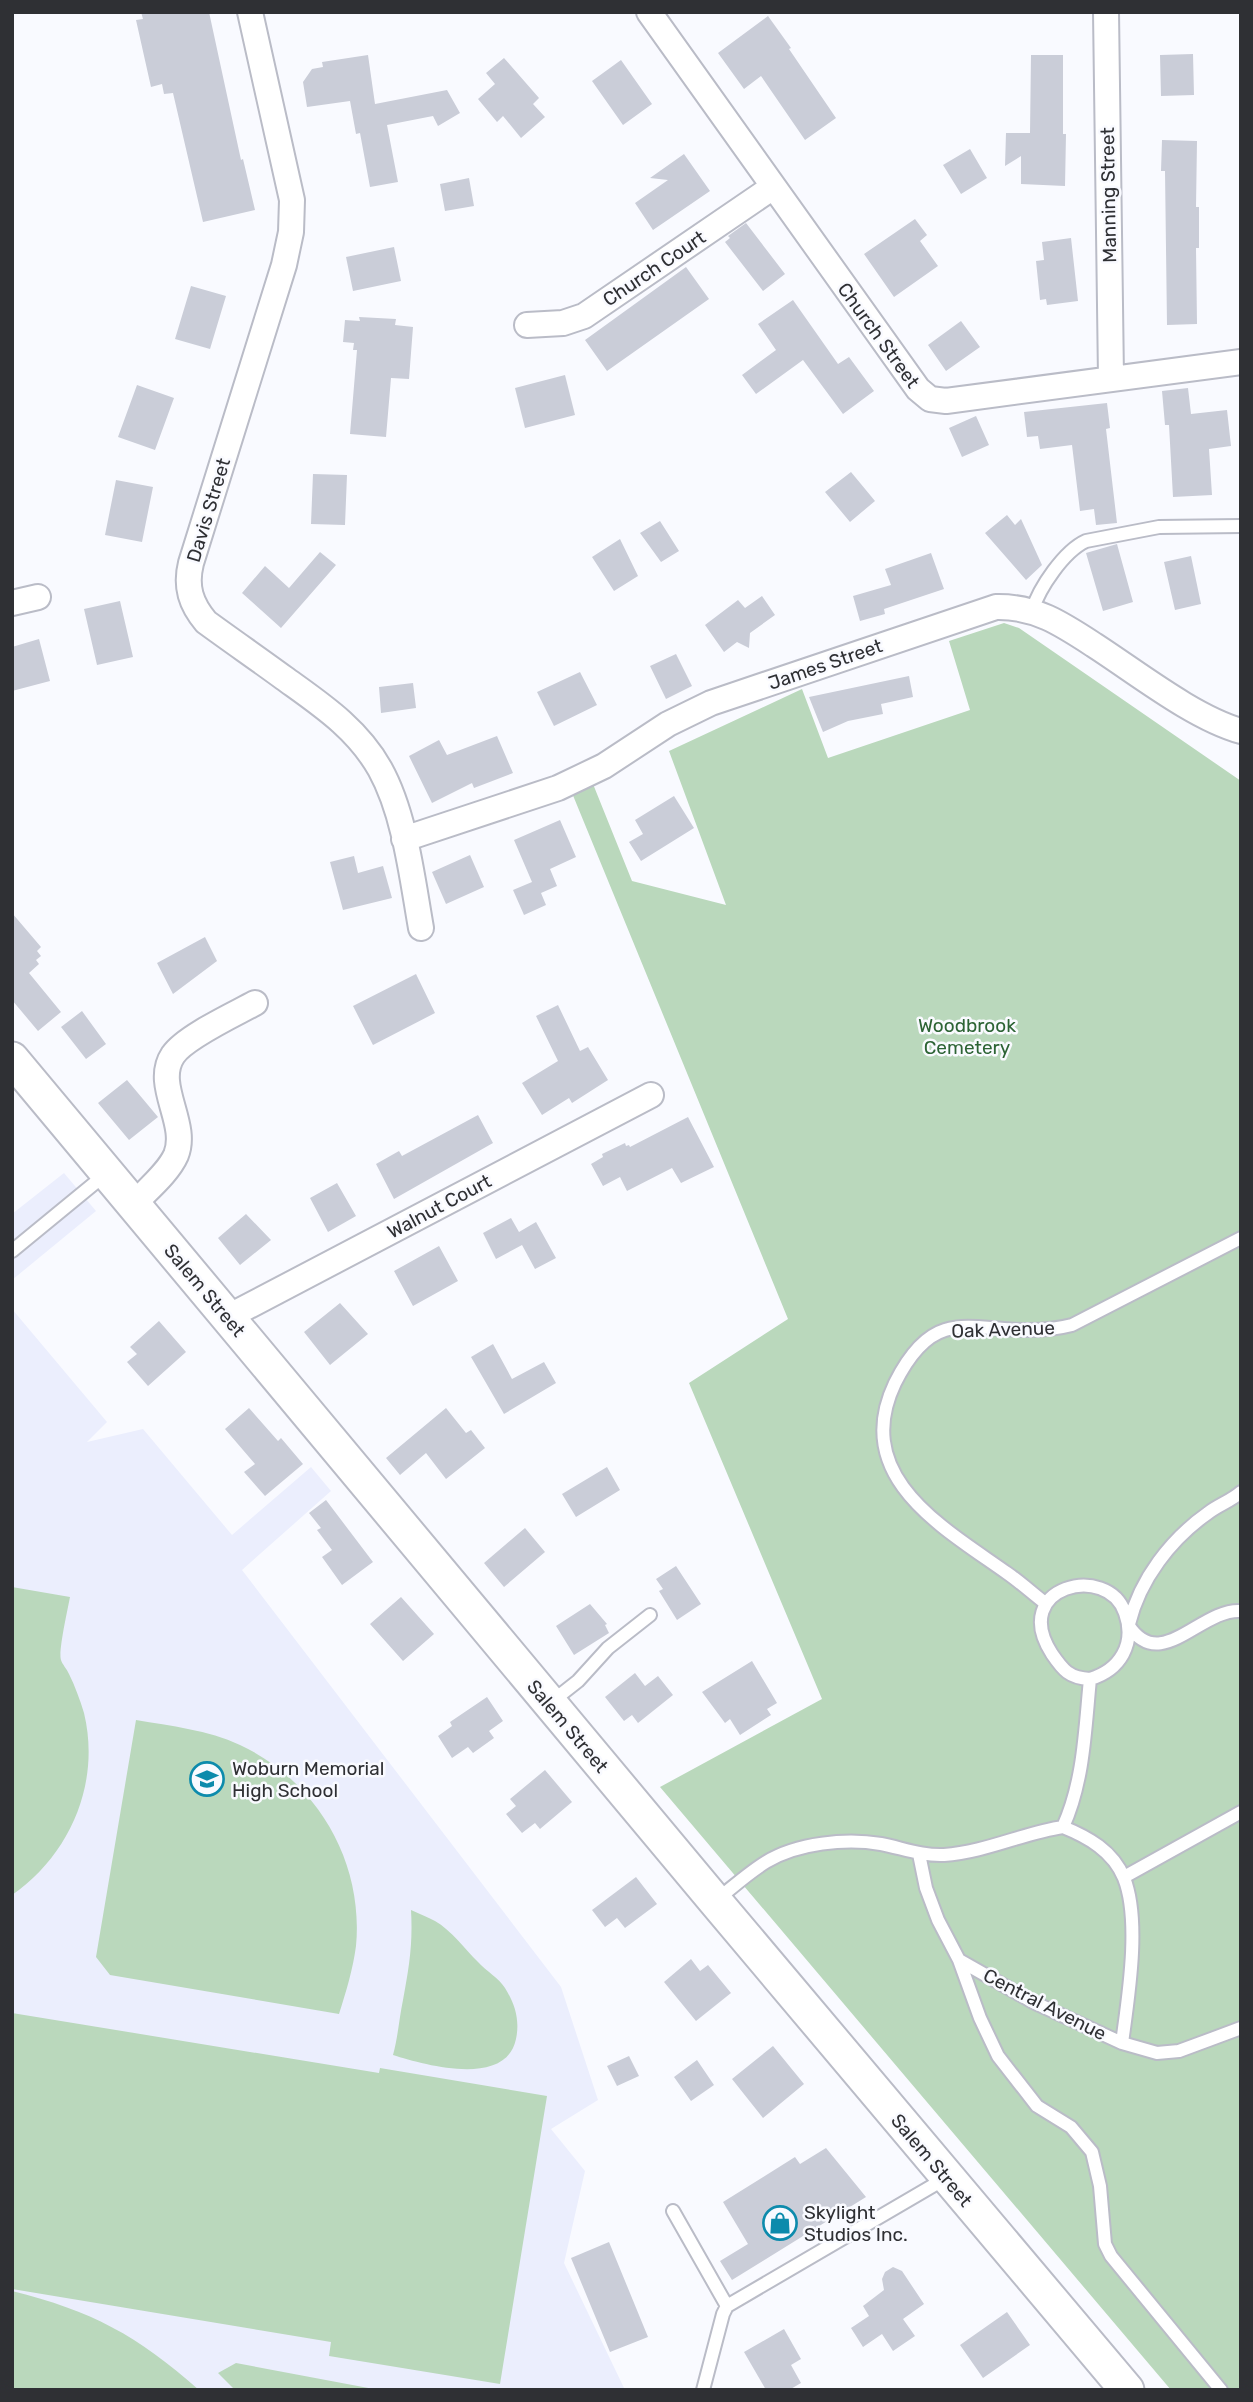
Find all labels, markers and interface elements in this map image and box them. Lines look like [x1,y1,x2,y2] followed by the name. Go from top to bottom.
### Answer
[1096,126,1121,263] street label: Manning Street
[598,225,711,311] street label: Church Court
[833,278,925,393] street label: Church Street
[182,455,235,565] street label: Davis Street
[765,634,886,695] street label: James Street
[918,1014,1016,1059] park label: Woodbrook Cemetery
[383,1169,496,1243] street label: Walnut Court
[159,1239,250,1342] street label: Salem Street
[951,1316,1055,1343] street label: Oak Avenue
[522,1675,613,1778] street label: Salem Street
[232,1757,384,1802] place label: Woburn Memorial High School
[188,1760,226,1798] school or university icon: Woburn Memorial High School
[979,1964,1110,2045] street label: Central Avenue
[886,2109,977,2212] street label: Salem Street
[804,2201,908,2246] place label: Skylight Studios Inc.
[761,2204,799,2242] shop icon: Skylight Studios Inc.

